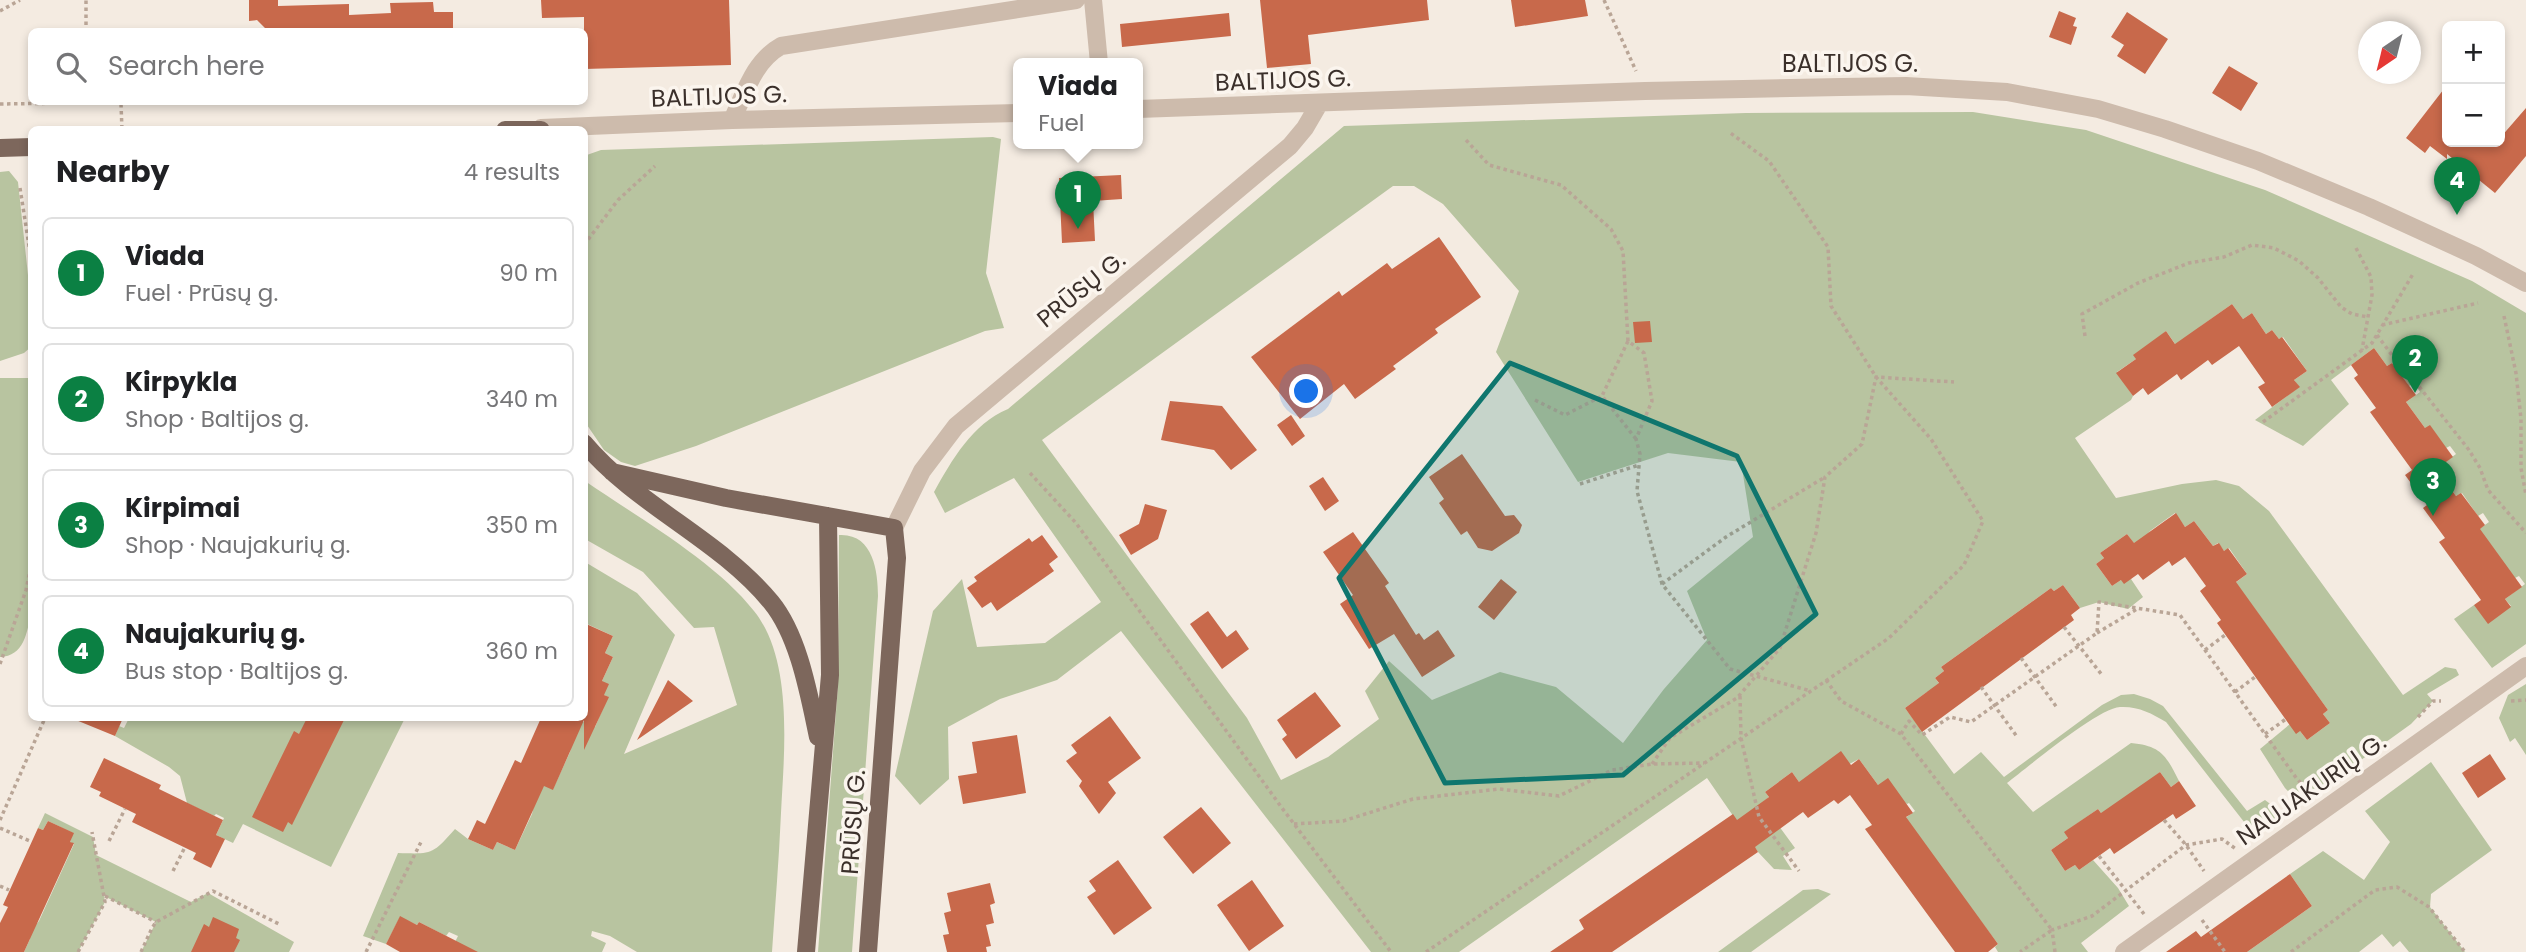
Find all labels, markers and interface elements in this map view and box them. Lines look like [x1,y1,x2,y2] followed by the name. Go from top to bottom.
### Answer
[2358,21,2421,84] north arrow
[2442,21,2505,147] map controls
[2442,21,2505,84] button: +
[28,28,588,105] search box
[1782,47,1918,80] street label: BALTIJOS G.
[52,48,90,86] icon: search
[108,48,265,84] text: Search here
[1013,58,1143,149] popup
[1214,61,1352,99] street label: BALTIJOS G.
[1038,68,1118,104] text: Viada
[650,77,788,115] street label: BALTIJOS G.
[2442,84,2505,147] button: −
[1038,107,1084,139] text: Fuel
[56,150,170,193] text: Nearby
[464,156,560,188] text: 4 results
[2434,157,2480,215] pin: 4
[1055,171,1101,229] pin: 1
[125,238,205,274] text: Viada
[1030,243,1132,335] street label: PRŪSŲ G.
[77,257,85,289] text: 1
[499,257,558,289] text: 90 m
[125,277,278,309] text: Fuel · Prūsų g.
[2392,335,2438,393] pin: 2
[125,364,237,400] text: Kirpykla
[1289,374,1323,408] your location
[74,383,88,415] text: 2
[486,383,558,415] text: 340 m
[125,403,309,435] text: Shop · Baltijos g.
[2410,458,2456,516] pin: 3
[125,490,240,526] text: Kirpimai
[74,509,88,541] text: 3
[486,509,558,541] text: 350 m
[125,529,350,561] text: Shop · Naujakurių g.
[125,616,305,652] text: Naujakurių g.
[73,635,89,667] text: 4
[486,635,558,667] text: 360 m
[125,655,348,687] text: Bus stop · Baltijos g.
[2230,725,2392,853] street label: NAUJAKURIŲ G.
[833,768,873,876] street label: PRŪSŲ G.

